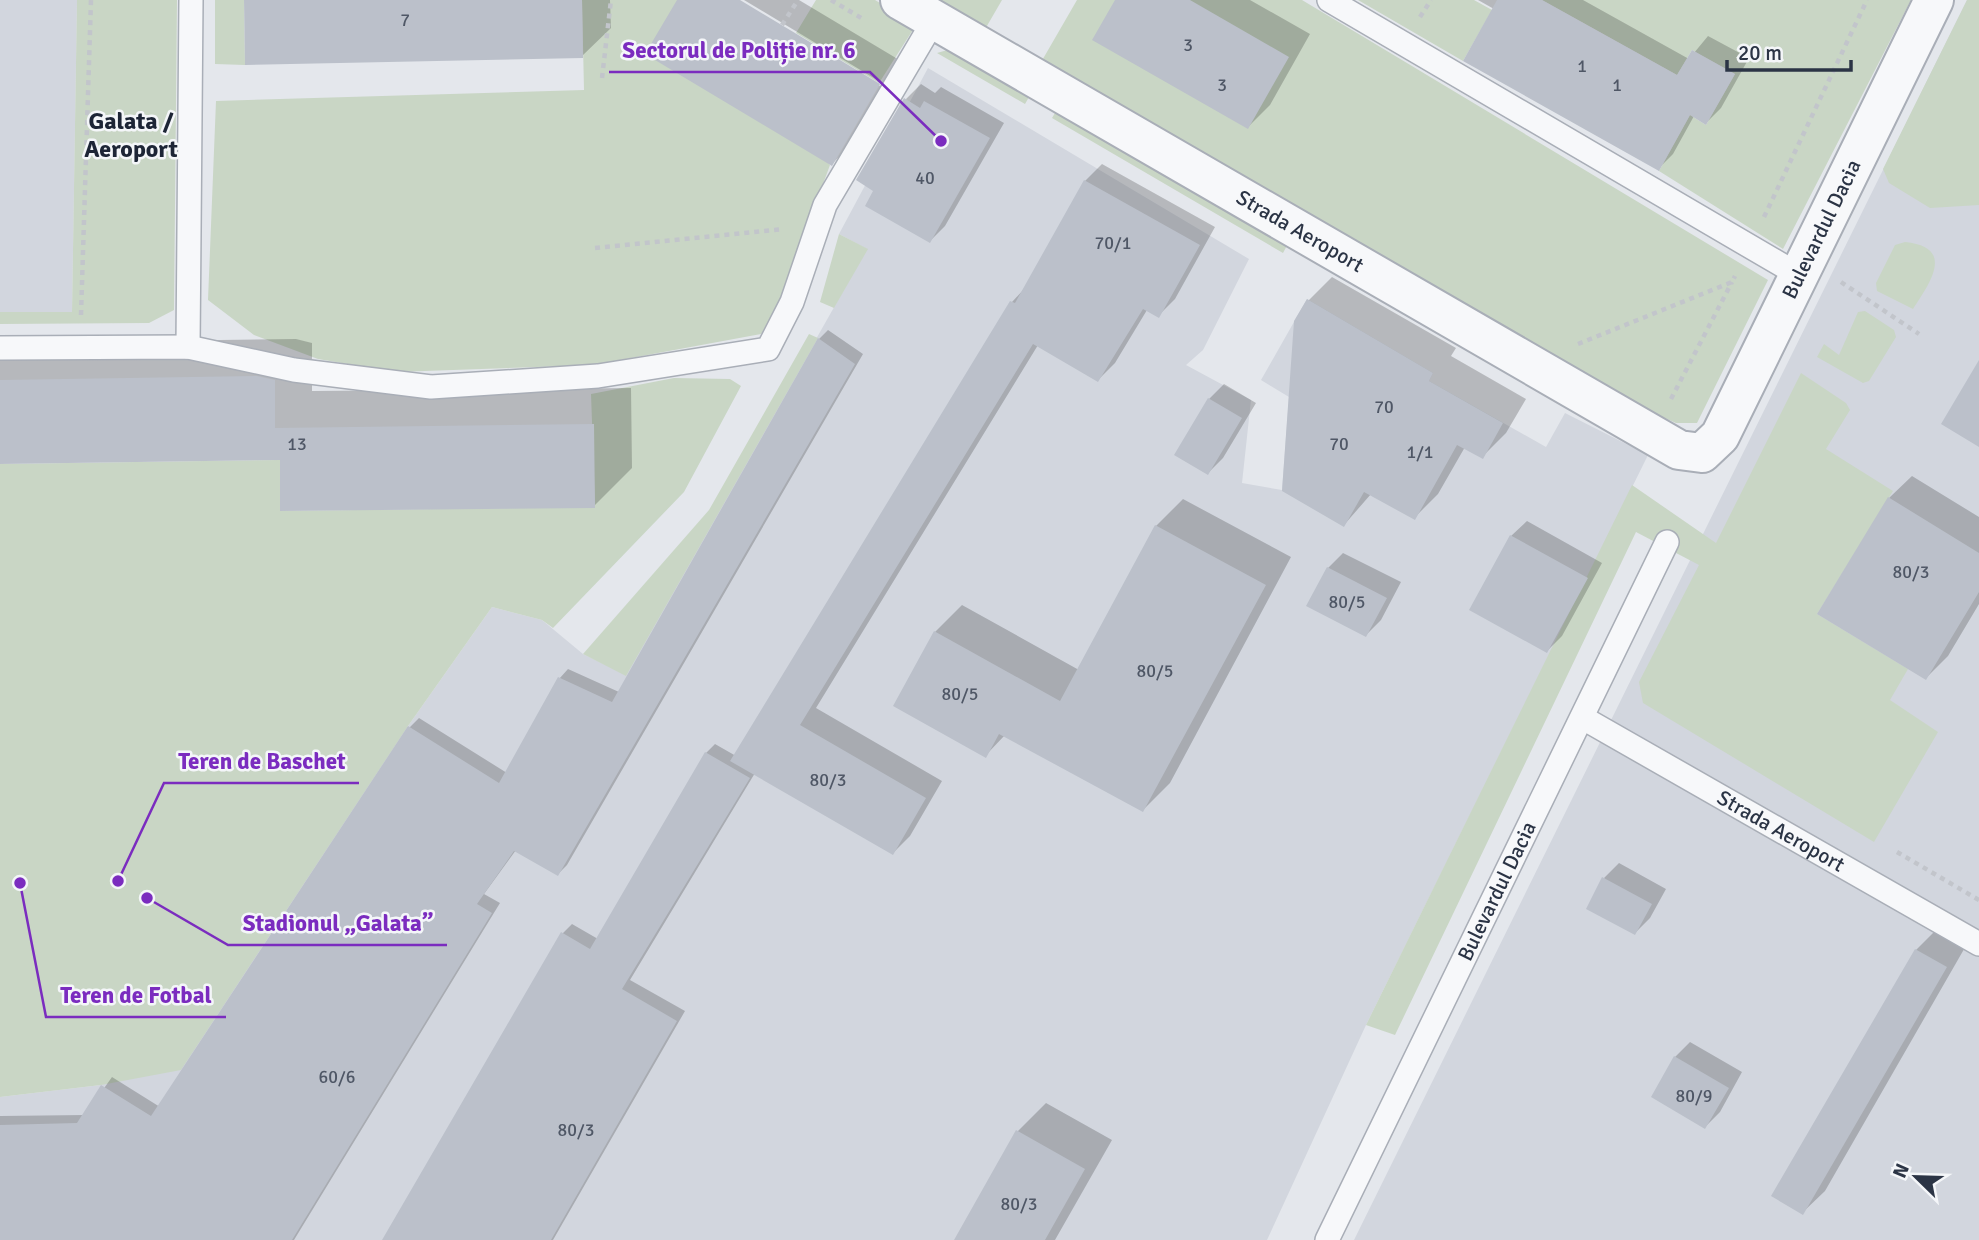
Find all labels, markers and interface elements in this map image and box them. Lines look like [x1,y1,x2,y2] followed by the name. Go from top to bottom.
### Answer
[400,9,410,31] house number: 7
[609,28,870,72] callout: Sectorul de Poliție nr. 6
[1727,28,1851,72] scale bar
[1183,34,1193,56] house number: 3
[622,36,856,65] text: Sectorul de Poliție nr. 6
[1738,40,1782,66] text: 20 m
[1577,55,1587,77] house number: 1
[1217,74,1227,96] house number: 3
[1612,74,1622,96] house number: 1
[84,106,178,164] district label: Galata / Aeroport
[1776,155,1867,303] street label: Bulevardul Dacia
[915,167,935,189] house number: 40
[1232,184,1368,278] street label: Strada Aeroport
[1095,232,1131,254] house number: 70/1
[1374,396,1394,418] house number: 70
[287,433,307,455] house number: 13
[1329,433,1349,455] house number: 70
[1406,441,1434,463] house number: 1/1
[1893,561,1929,583] house number: 80/3
[1329,591,1365,613] house number: 80/5
[1137,660,1173,682] house number: 80/5
[942,683,978,705] house number: 80/5
[164,739,359,783] callout: Teren de Baschet
[178,747,346,776] text: Teren de Baschet
[810,769,846,791] house number: 80/3
[1713,784,1849,878] street label: Strada Aeroport
[1452,817,1542,965] street label: Bulevardul Dacia
[228,901,447,945] callout: Stadionul „Galata”
[243,909,433,938] text: Stadionul „Galata”
[46,973,226,1017] callout: Teren de Fotbal
[60,981,212,1010] text: Teren de Fotbal
[319,1066,355,1088] house number: 60/6
[1676,1085,1712,1107] house number: 80/9
[558,1119,594,1141] house number: 80/3
[1881,1142,1951,1212] north arrow
[1888,1160,1915,1182] text: N
[1001,1193,1037,1215] house number: 80/3

